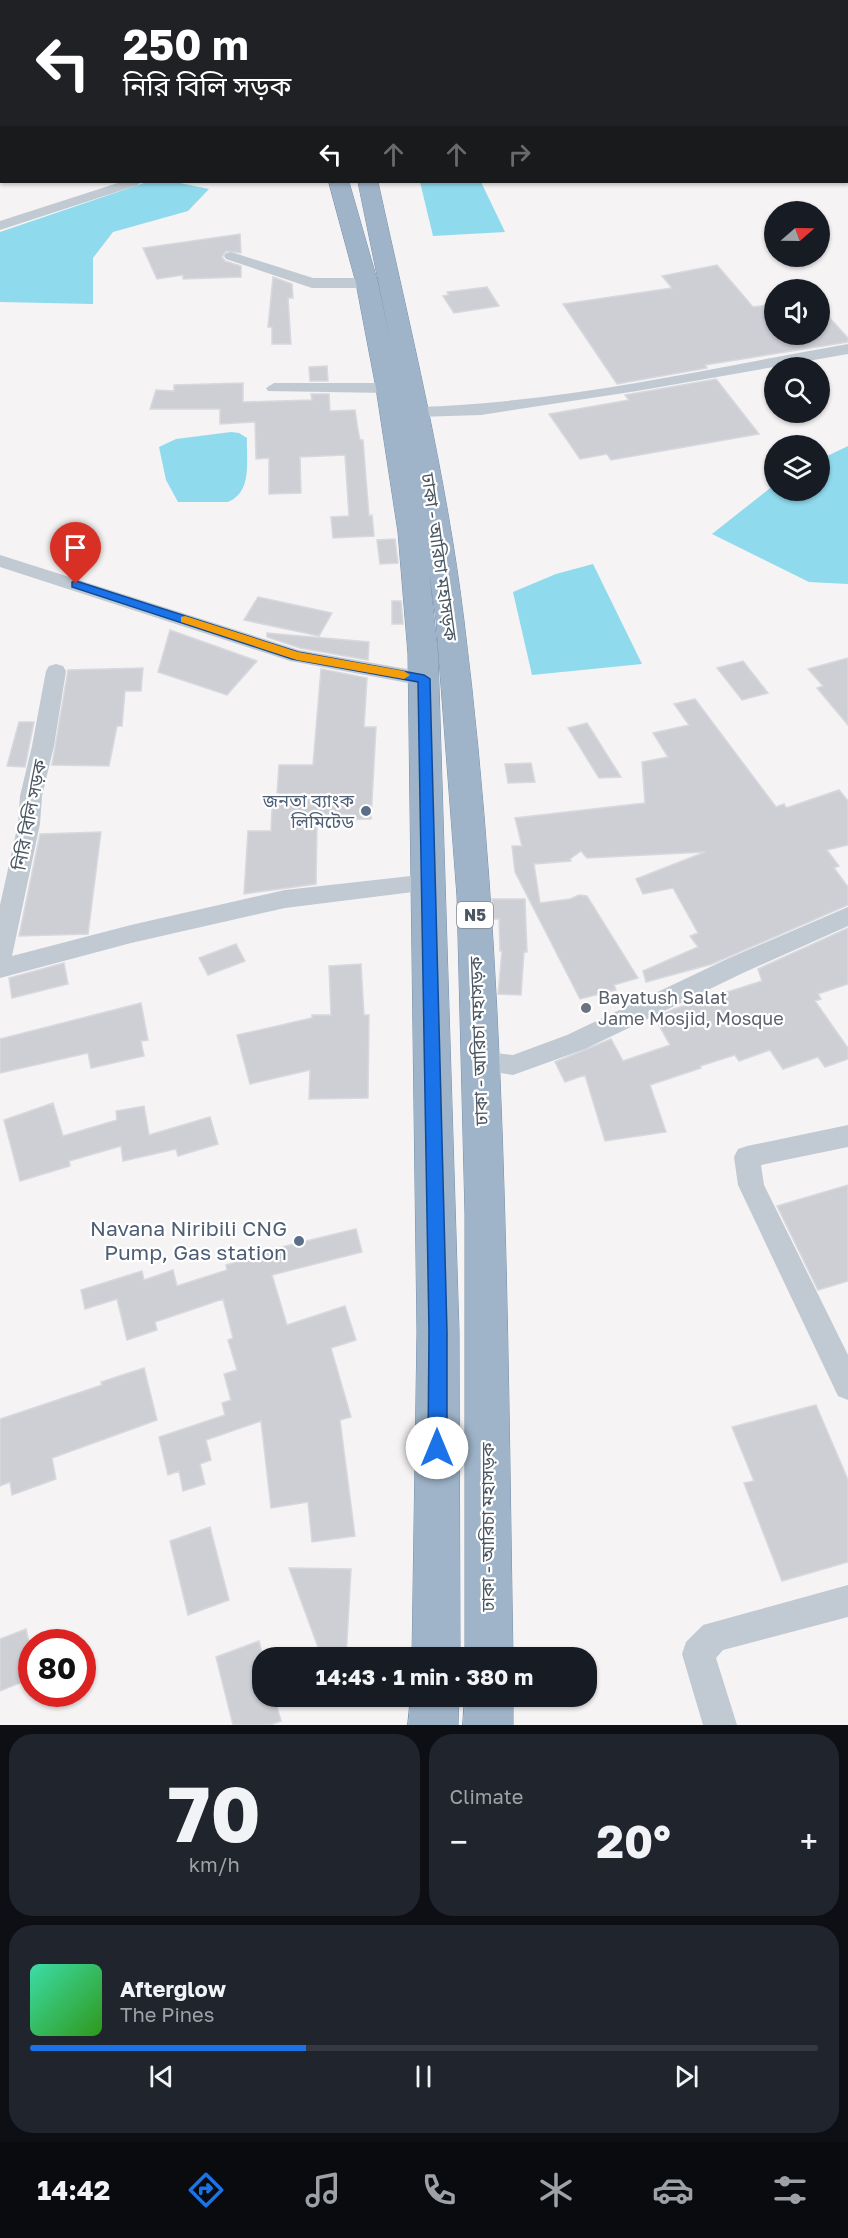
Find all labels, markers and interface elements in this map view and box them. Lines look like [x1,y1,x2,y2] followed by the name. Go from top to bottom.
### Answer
[123,19,249,69] text: 250 m
[24,24,102,102] icon: left
[123,70,291,102] text: নিরি বিলি সড়ক
[314,138,347,171] icon: left
[377,138,410,171] icon: ahead
[440,138,473,171] icon: ahead
[503,138,536,171] icon: right
[764,201,830,267] north arrow
[764,201,830,501] map controls
[764,279,830,345] button: sound
[764,357,830,423] button: search
[764,435,830,501] button: layers
[417,471,463,643] street label: ঢাকা - আরিচা মহাসড়ক
[50,522,101,584] pin
[59,531,92,564] icon: arrive
[7,757,51,873] street label: নিরি বিলি সড়ক
[262,789,354,832] place label: জনতা ব্যাংক লিমিটেড
[359,804,373,818] marker: জনতা ব্যাংক লিমিটেড
[457,902,493,928] road number: N5
[464,956,492,1127] street label: ঢাকা - আরিচা মহাসড়ক
[598,986,784,1029] place label: Bayatush Salat Jame Mosjid, Mosque
[579,1001,593,1015] marker: Bayatush Salat Jame Mosjid, Mosque
[90,1215,287,1265] place label: Navana Niribili CNG Pump, Gas station
[292,1234,306,1248] marker: Navana Niribili CNG Pump, Gas station
[405,1416,469,1480] position arrow
[476,1442,498,1613] street label: ঢাকা - আরিচা মহাসড়ক
[18,1629,96,1707] speed limit sign: 80
[316,1663,533,1690] text: 14:43 · 1 min · 380 m
[168,1766,261,1859] text: 70
[450,1784,523,1808] text: Climate
[597,1814,671,1868] text: 20°
[450,1822,468,1861] text: −
[800,1822,818,1861] text: +
[189,1852,240,1876] text: km/h
[120,1975,226,2002] text: Afterglow
[120,2002,214,2026] text: The Pines
[145,2060,178,2093] icon: previous
[407,2060,440,2093] icon: pause
[670,2060,703,2093] icon: next
[185,2169,227,2211] icon: directions
[302,2169,344,2211] icon: music
[418,2169,460,2211] icon: phone
[535,2169,577,2211] icon: climate
[652,2169,694,2211] icon: car
[769,2169,811,2211] icon: filters
[37,2174,110,2206] text: 14:42

